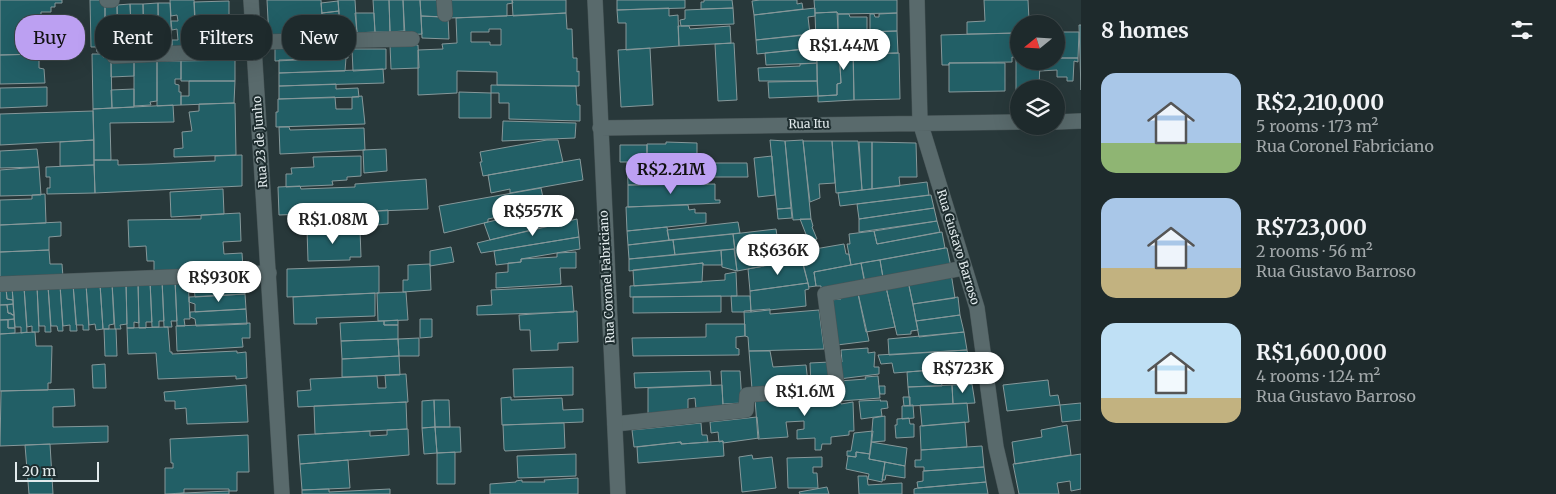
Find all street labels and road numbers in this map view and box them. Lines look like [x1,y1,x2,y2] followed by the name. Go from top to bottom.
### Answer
[249,96,270,189] street label: Rua 23 de Junho
[788,116,830,131] street label: Rua Itu
[934,187,983,306] street label: Rua Gustavo Barroso
[596,210,617,344] street label: Rua Coronel Fabriciano

